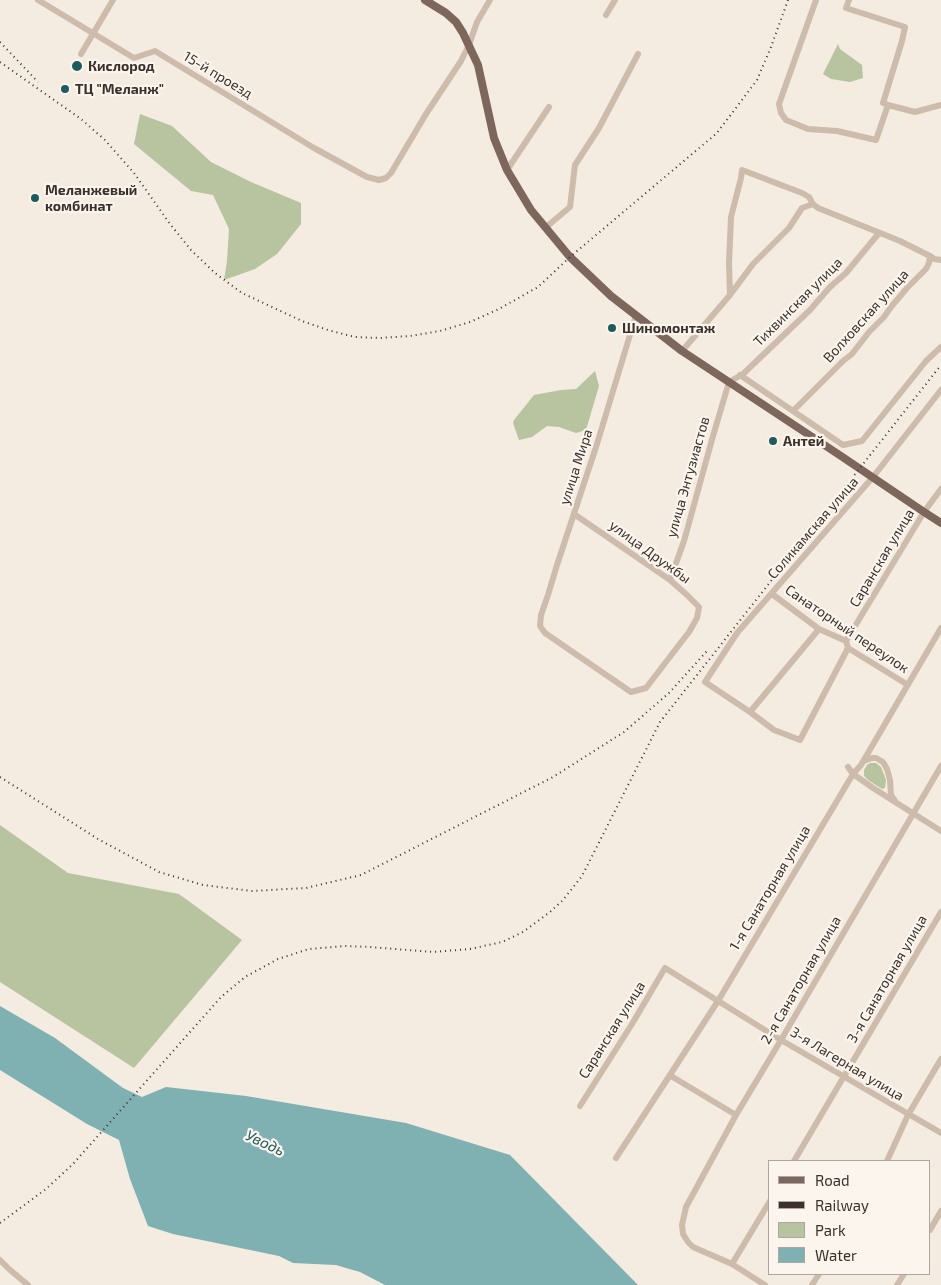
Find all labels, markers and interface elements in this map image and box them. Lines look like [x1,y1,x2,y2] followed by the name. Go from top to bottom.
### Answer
[180,48,256,102] street label: 15-й проезд
[88,58,155,74] place label: Кислород
[70,59,84,73] marker: Кислород
[75,81,164,97] place label: ТЦ "Меланж"
[59,83,71,95] marker: ТЦ "Меланж"
[45,182,137,214] place label: Меланжевый комбинат
[29,192,41,204] marker: Меланжевый комбинат
[750,254,846,350] street label: Тихвинская улица
[820,266,912,366] street label: Волховская улица
[622,320,715,336] place label: Шиномонтаж
[606,322,618,334] marker: Шиномонтаж
[663,415,713,539] street label: улица Энтузиастов
[556,427,596,507] street label: улица Мира
[783,433,824,449] place label: Антей
[767,435,779,447] marker: Антей
[764,474,862,582] street label: Соликамская улица
[846,506,918,610] street label: Саранская улица
[606,517,694,587] street label: улица Дружбы
[782,581,912,677] street label: Санаторный переулок
[726,822,814,954] street label: 1-я Санаторная улица
[843,912,931,1046] street label: 3-я Санаторная улица
[757,913,845,1047] street label: 2-я Санаторная улица
[575,978,649,1082] street label: Саранская улица
[787,1023,907,1105] street label: 3-я Лагерная улица
[243,1126,287,1160] water label: Уводь
[768,1160,931,1275] legend
[815,1171,850,1189] text: Road
[815,1196,869,1214] text: Railway
[815,1221,846,1239] text: Park
[815,1246,857,1264] text: Water

